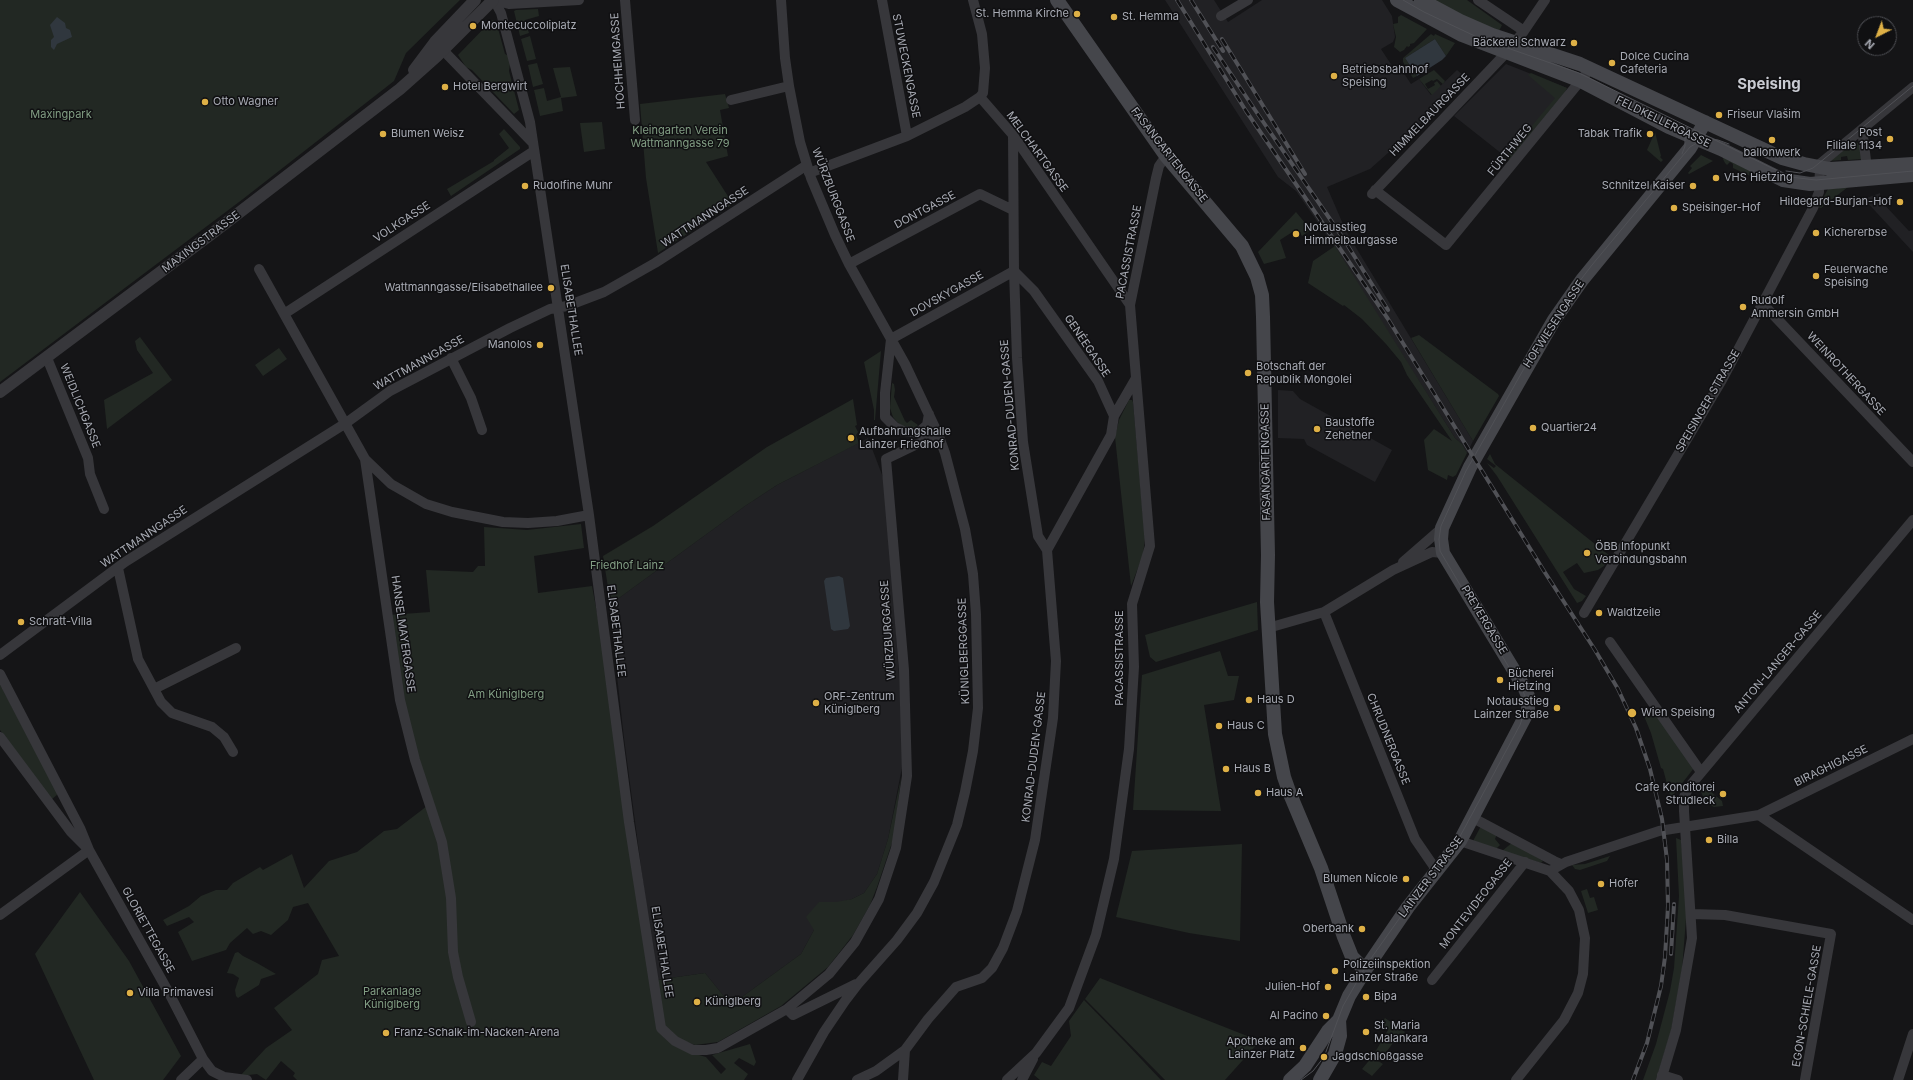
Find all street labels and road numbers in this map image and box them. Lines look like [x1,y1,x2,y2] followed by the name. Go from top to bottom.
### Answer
[608,12,628,110] street label: HOCHHEIMGASSE
[889,13,923,119] street label: STUWECKENGASSE
[1387,71,1473,159] street label: HIMMELBAURGASSE
[1614,93,1712,151] street label: FELDKELLERGASSE
[1128,105,1210,205] street label: FASANGARTENGASSE
[1003,109,1071,195] street label: MELCHARTGASSE
[1485,121,1535,179] street label: FÜRTHWEG
[809,146,857,244] street label: WÜRZBURGGASSE
[659,184,751,250] street label: WATTMANNGASSE
[892,188,958,232] street label: DONTGASSE
[371,199,433,245] street label: VOLKGASSE
[1113,204,1145,300] street label: PACASSISTRASSE
[159,208,243,276] street label: MAXINGSTRASSE
[557,263,585,357] street label: ELISABETHALLEE
[908,268,986,320] street label: DOVSKYGASSE
[1521,278,1587,370] street label: HOFWIESENGASSE
[1061,312,1113,380] street label: GENÉEGASSE
[1804,330,1888,418] street label: WEINROTHERGASSE
[371,333,467,393] street label: WATTMANNGASSE
[998,339,1022,471] street label: KONRAD-DUDEN-GASSE
[1673,347,1743,455] street label: SPEISINGER STRASSE
[57,362,103,450] street label: WEIDLICHGASSE
[1258,403,1274,521] street label: FASANGARTENGASSE
[98,503,190,571] street label: WATTMANNGASSE
[388,575,418,693] street label: HANSELMAYERGASSE
[878,580,898,680] street label: WÜRZBURGGASSE
[1458,583,1510,657] street label: PREYERGASSE
[604,584,628,678] street label: ELISABETHALLEE
[956,597,972,705] street label: KÜNIGLBERGGASSE
[1731,608,1825,716] street label: ANTON-LANGER-GASSE
[1113,610,1127,706] street label: PACASSISTRASSE
[1019,691,1049,823] street label: KONRAD-DUDEN-GASSE
[1364,691,1412,787] street label: CHRUDNERGASSE
[1792,743,1870,789] street label: BIRAGHIGASSE
[1396,834,1466,920] street label: LAINZER STRASSE
[1437,857,1515,951] street label: MONTEVIDEOGASSE
[119,885,177,975] street label: GLORIETTEGASSE
[648,905,676,999] street label: ELISABETHALLEE
[1790,944,1824,1068] street label: EGON-SCHIELE-GASSE

